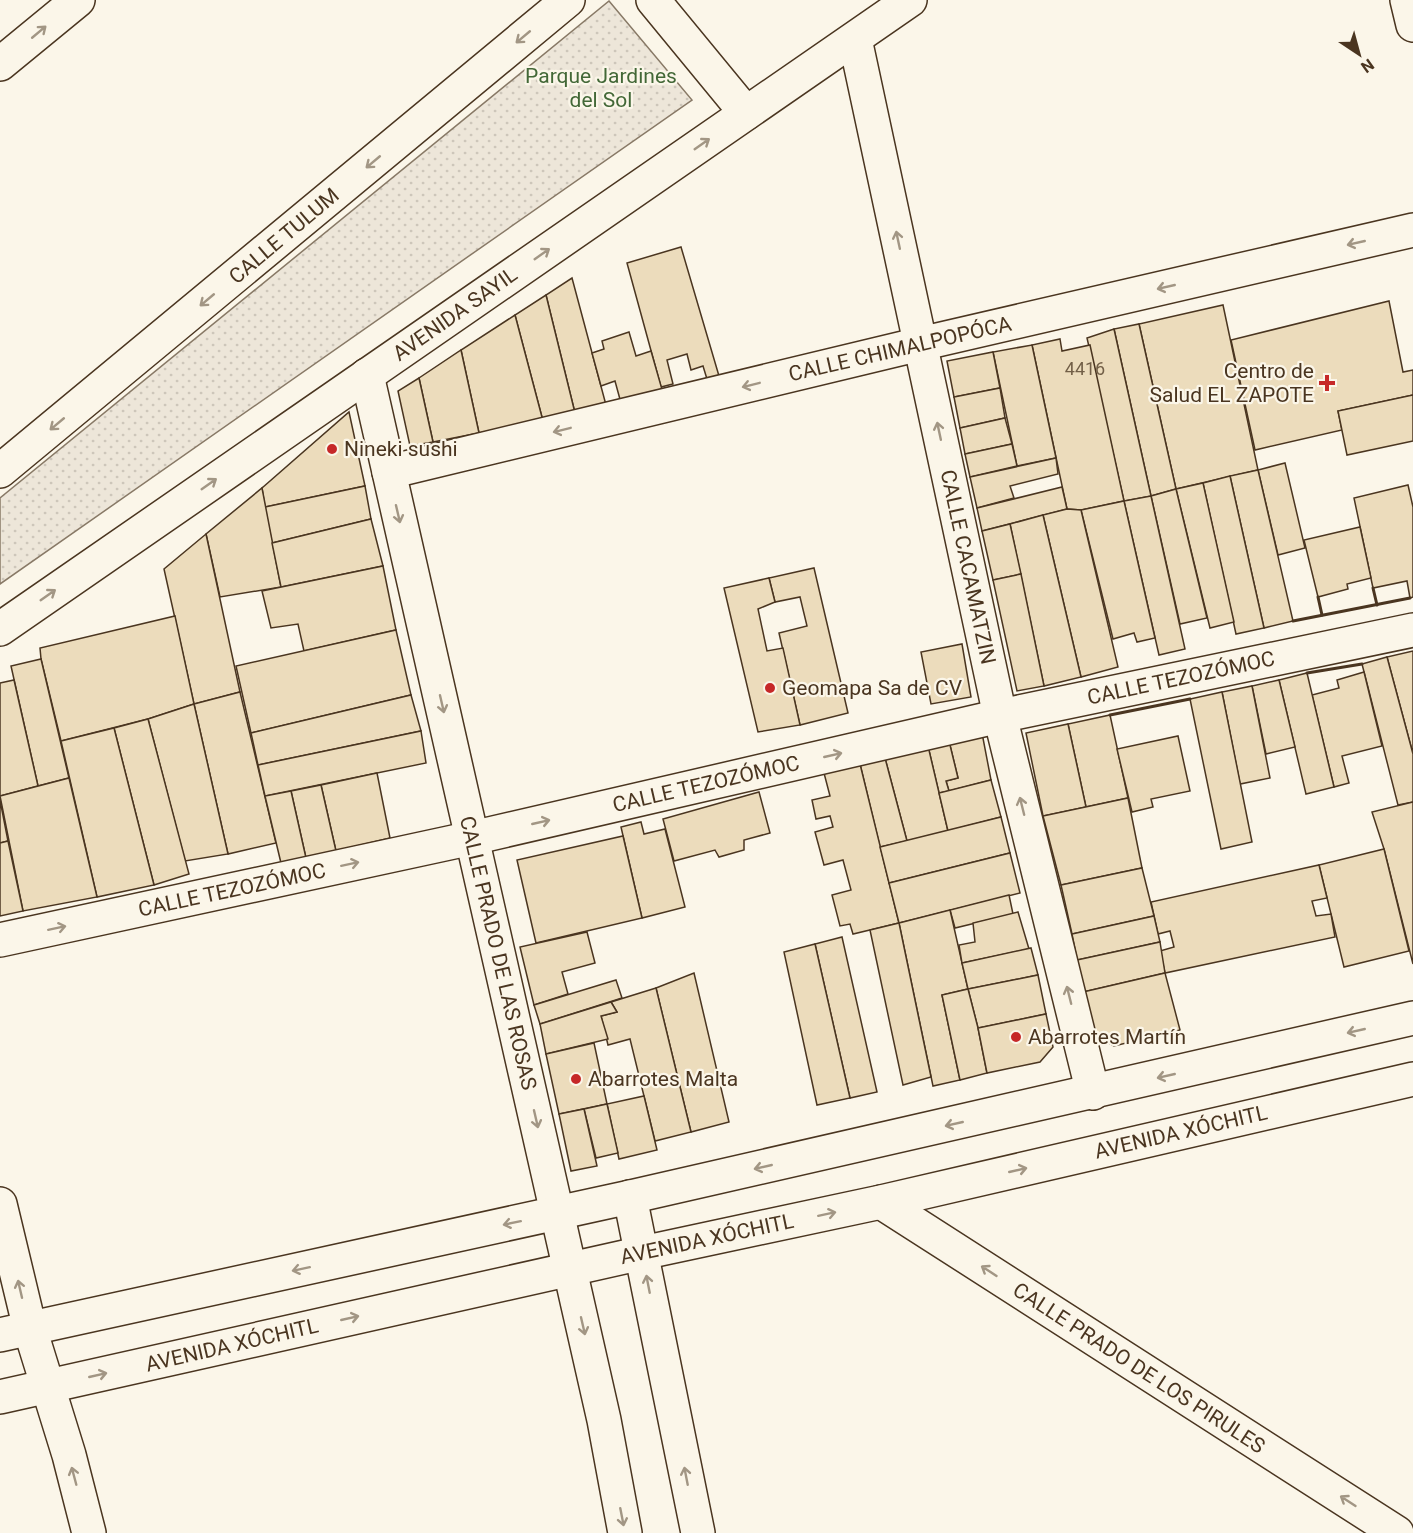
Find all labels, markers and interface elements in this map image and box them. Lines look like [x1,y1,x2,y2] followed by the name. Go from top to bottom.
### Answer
[1329,24,1389,84] north arrow
[31,25,46,39] one-way arrow
[515,31,531,44] one-way arrow
[1357,55,1378,77] text: N
[525,64,677,112] park label: Parque Jardines del Sol
[694,138,710,150] one-way arrow
[366,155,381,169] one-way arrow
[224,183,344,289] street label: CALLE TULUM
[892,231,903,250] one-way arrow
[1347,238,1366,249] one-way arrow
[533,248,549,260] one-way arrow
[388,262,522,366] street label: AVENIDA SAYIL
[1157,282,1176,293] one-way arrow
[199,293,215,306] one-way arrow
[786,312,1014,386] street label: CALLE CHIMALPOPÓCA
[1065,358,1105,379] house number: 4416
[1150,359,1314,407] place label: Centro de Salud EL ZAPOTE
[1318,374,1336,392] marker: Centro de Salud EL ZAPOTE
[742,379,761,391] one-way arrow
[49,418,65,431] one-way arrow
[933,422,944,441] one-way arrow
[553,425,572,437] one-way arrow
[344,437,458,461] place label: Nineki sushi
[325,442,339,456] marker: Nineki sushi
[936,467,1000,667] street label: CALLE CACAMATZIN
[200,478,216,490] one-way arrow
[393,504,405,523] one-way arrow
[39,589,56,601] one-way arrow
[1085,646,1277,710] street label: CALLE TEZOZÓMOC
[782,676,963,700] place label: Geomapa Sa de CV
[763,681,777,695] marker: Geomapa Sa de CV
[436,694,448,713] one-way arrow
[823,748,842,760] one-way arrow
[610,751,802,817] street label: CALLE TEZOZÓMOC
[1015,797,1027,816] one-way arrow
[455,814,541,1092] street label: CALLE PRADO DE LAS ROSAS
[531,816,550,827] one-way arrow
[136,858,328,922] street label: CALLE TEZOZÓMOC
[340,858,360,869] one-way arrow
[47,921,66,933] one-way arrow
[1062,986,1074,1005] one-way arrow
[1028,1025,1186,1049] place label: Abarrotes Martín
[1347,1026,1366,1038] one-way arrow
[1009,1030,1023,1044] marker: Abarrotes Martín
[588,1067,738,1091] place label: Abarrotes Malta
[1157,1070,1176,1082] one-way arrow
[569,1072,583,1086] marker: Abarrotes Malta
[1092,1100,1270,1164] street label: AVENIDA XÓCHITL
[531,1109,542,1129] one-way arrow
[944,1119,964,1130] one-way arrow
[754,1162,774,1173] one-way arrow
[1008,1164,1027,1176] one-way arrow
[818,1207,837,1219] one-way arrow
[618,1209,796,1269] street label: AVENIDA XÓCHITL
[502,1218,522,1229] one-way arrow
[291,1264,310,1276] one-way arrow
[981,1265,998,1278] one-way arrow
[642,1275,653,1295] one-way arrow
[1009,1277,1269,1459] street label: CALLE PRADO DE LOS PIRULES
[14,1280,26,1299] one-way arrow
[340,1312,359,1324] one-way arrow
[143,1313,321,1377] street label: AVENIDA XÓCHITL
[577,1316,589,1335] one-way arrow
[88,1369,107,1380] one-way arrow
[680,1466,691,1486] one-way arrow
[68,1467,80,1486] one-way arrow
[1340,1495,1357,1507] one-way arrow
[617,1507,628,1526] one-way arrow

